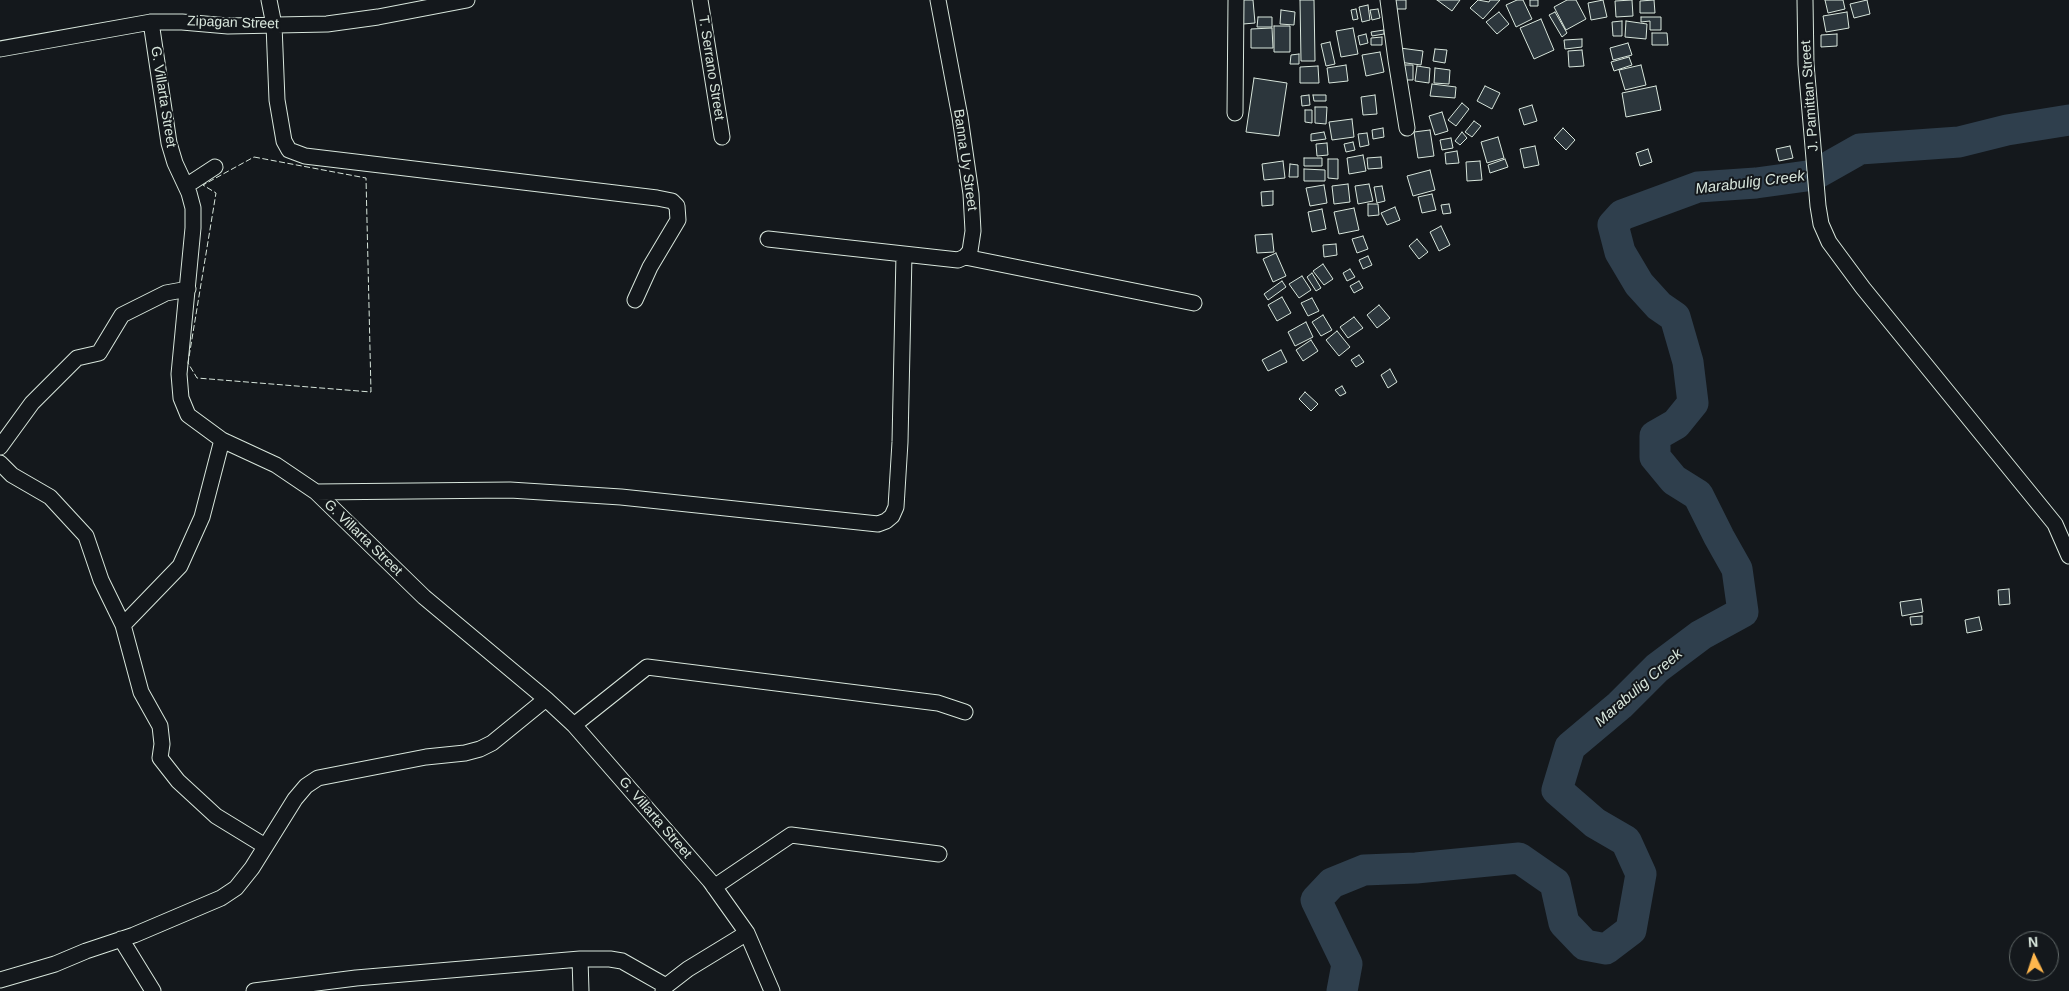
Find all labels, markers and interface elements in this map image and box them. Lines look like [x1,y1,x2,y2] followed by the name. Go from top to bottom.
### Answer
[187,13,279,33] street label: Zipagan Street
[694,14,728,122] street label: T. Serrano Street
[1798,40,1822,152] street label: J. Pamittan Street
[147,45,179,149] street label: G. Villarta Street
[950,108,980,212] street label: Banna Uy Street
[1694,167,1806,199] water label: Marabulig Creek
[320,496,406,580] street label: G. Villarta Street
[1592,645,1686,731] water label: Marabulig Creek
[615,774,695,862] street label: G. Villarta Street
[2009,931,2059,981] north arrow
[2027,934,2039,950] text: N

